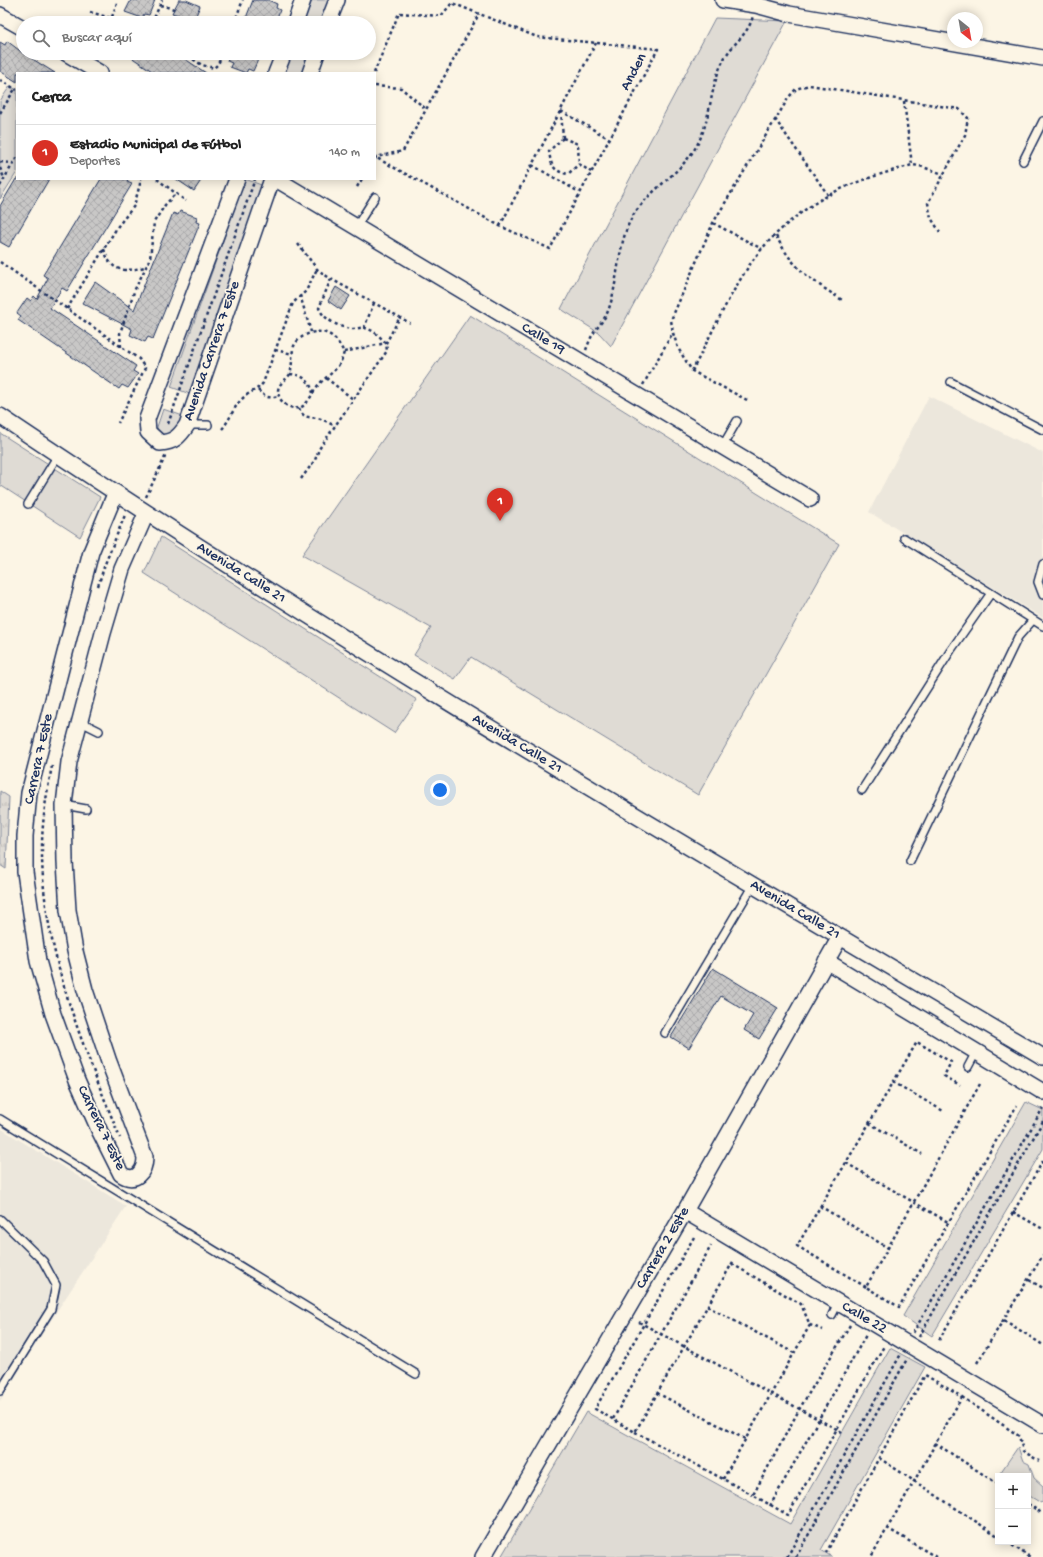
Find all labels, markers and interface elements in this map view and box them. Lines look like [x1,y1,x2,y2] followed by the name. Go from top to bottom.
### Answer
[947,12,983,48] north arrow
[16,16,376,60] search box
[30,27,52,49] icon: search
[62,29,132,47] text: Buscar aquí
[617,50,651,94] street label: Anden
[32,88,71,108] text: Cerca
[70,136,241,154] text: Estadio Municipal de Fútbol
[42,145,48,160] text: 1
[329,145,360,160] text: 140 m
[70,154,120,169] text: Deportes
[180,279,244,423] street label: Avenida Carrera 7 Este
[518,319,569,359] street label: Calle 19
[487,488,513,521] pin: 1
[193,538,289,608] street label: Avenida Calle 21
[469,710,565,778] street label: Avenida Calle 21
[21,712,57,806] street label: Carrera 7 Este
[430,780,450,800] your location
[747,876,843,944] street label: Avenida Calle 21
[73,1083,129,1174] street label: Carrera 7 Este
[632,1204,694,1292] street label: Carrera 2 Este
[838,1298,890,1338] street label: Calle 22
[995,1473,1031,1545] map controls
[995,1473,1031,1509] button: +
[995,1509,1031,1545] button: −

